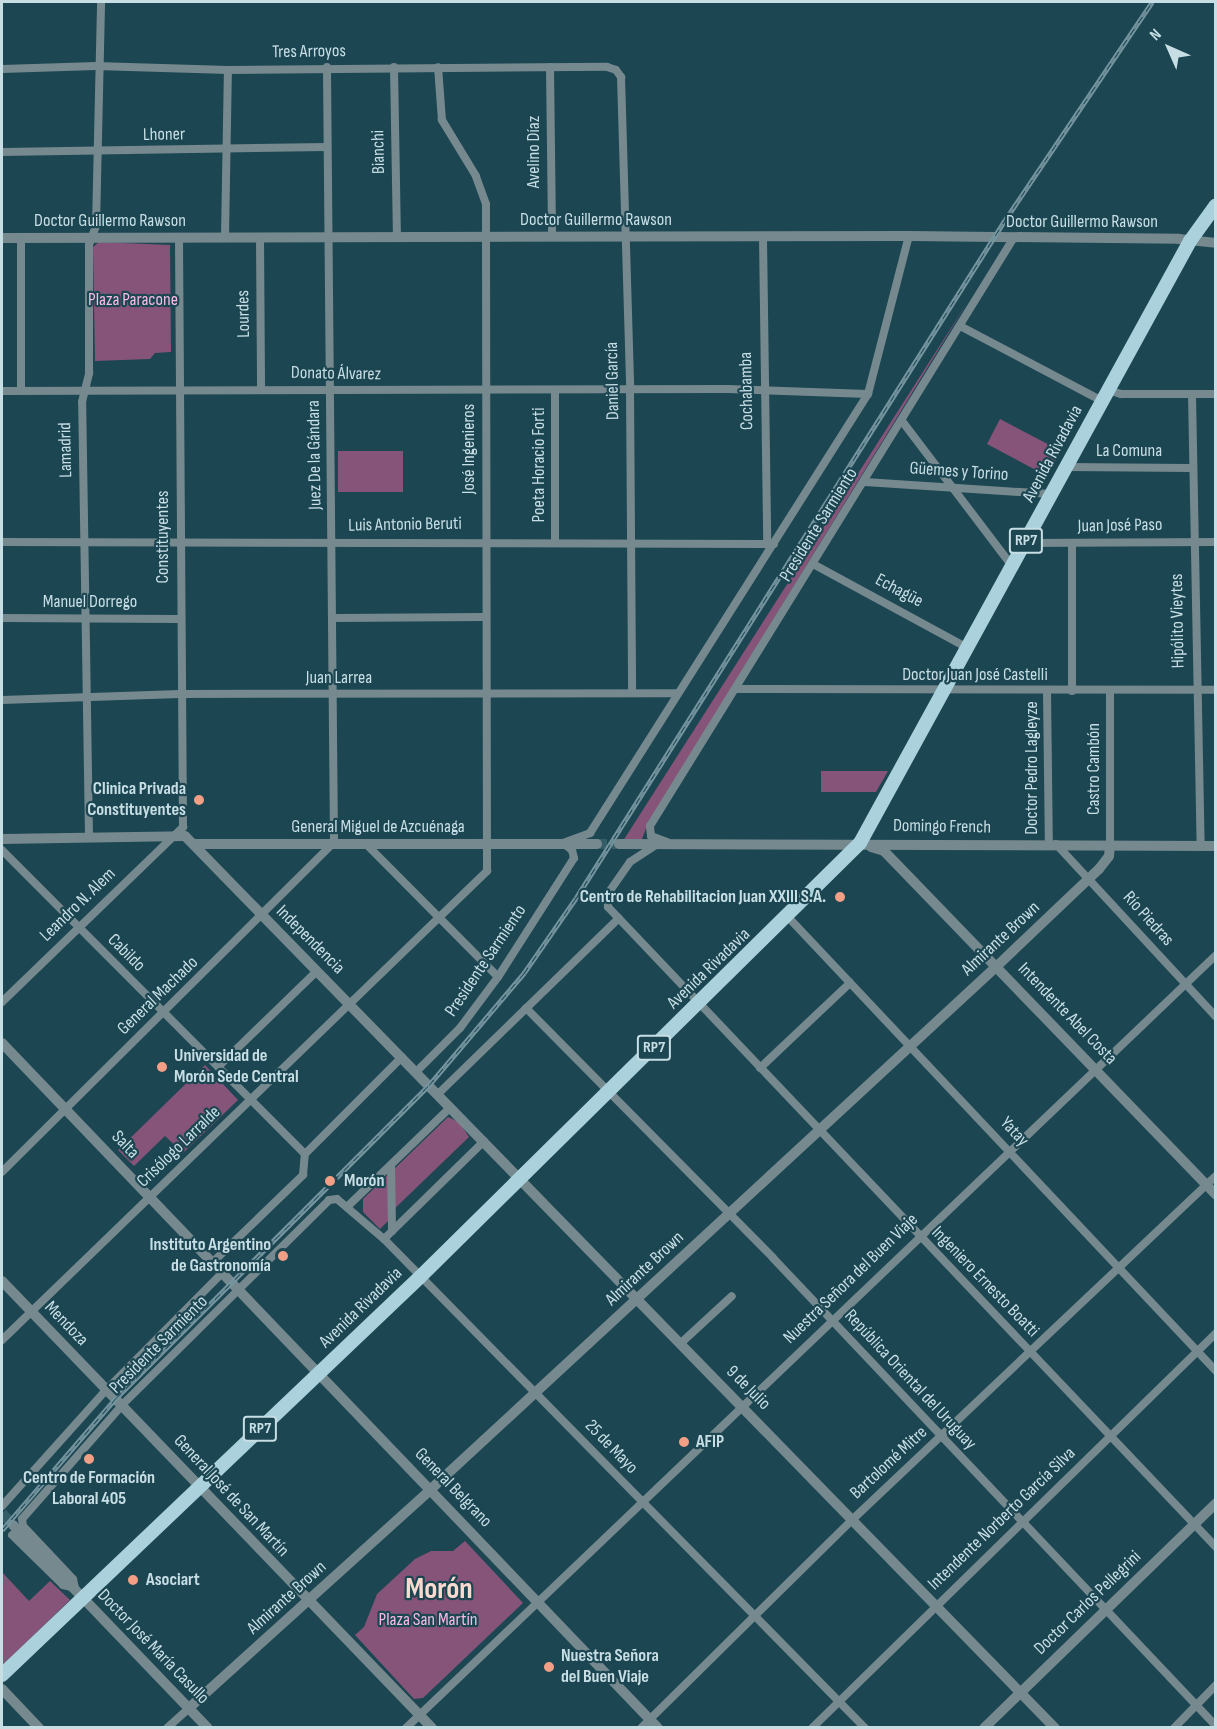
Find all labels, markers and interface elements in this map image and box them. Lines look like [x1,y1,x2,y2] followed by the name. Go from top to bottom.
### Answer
[1139,18,1199,78] north arrow
[1146,25,1166,45] text: N
[272,41,346,63] street label: Tres Arroyos
[523,116,545,188] street label: Avelino Díaz
[143,124,185,146] street label: Lhoner
[368,130,390,174] street label: Bianchi
[520,209,672,231] street label: Doctor Guillermo Rawson
[34,210,186,232] street label: Doctor Guillermo Rawson
[1006,211,1158,233] street label: Doctor Guillermo Rawson
[88,289,178,311] park label: Plaza Paracone
[233,290,255,338] street label: Lourdes
[602,342,624,420] street label: Daniel García
[736,352,758,430] street label: Cochabamba
[291,362,381,386] street label: Donato Álvarez
[303,400,327,510] street label: Juez De la Gándara
[1018,402,1088,506] street label: Avenida Rivadavia
[458,404,480,494] street label: José Ingenieros
[528,407,550,523] street label: Poeta Horacio Forti
[55,422,77,478] street label: Lamadrid
[1096,440,1162,462] street label: La Comuna
[909,458,1009,486] street label: Güemes y Torino
[775,464,863,586] street label: Presidente Sarmiento
[152,491,174,583] street label: Constituyentes
[348,513,462,537] street label: Luis Antonio Beruti
[1077,514,1163,538] street label: Juan José Paso
[1008,528,1044,554] road number: RP7
[871,569,927,613] street label: Echagüe
[1166,573,1190,669] street label: Hipólito Vieytes
[43,591,137,613] street label: Manuel Dorrego
[902,664,1048,686] street label: Doctor Juan José Castelli
[306,667,372,689] street label: Juan Larrea
[1021,701,1043,835] street label: Doctor Pedro Lagleyze
[1083,723,1105,815] street label: Castro Cambón
[87,779,186,822] place label: Clinica Privada Constituyentes
[190,791,208,809] marker: Clinica Privada Constituyentes
[893,815,991,839] street label: Domingo French
[291,816,465,838] street label: General Miguel de Azcuénaga
[36,864,120,946] street label: Leandro N. Alem
[580,886,826,908] place label: Centro de Rehabilitacion Juan XXIII S.A.
[1118,887,1178,951] street label: Río Piedras
[831,888,849,906] marker: Centro de Rehabilitacion Juan XXIII S.A.
[957,897,1045,981] street label: Almirante Brown
[271,901,349,979] street label: Independencia
[441,901,531,1021] street label: Presidente Sarmiento
[663,924,755,1014] street label: Avenida Rivadavia
[103,930,149,976] street label: Cabildo
[113,952,203,1040] street label: General Machado
[1013,958,1121,1070] street label: Intendente Abel Costa
[636,1035,672,1061] road number: RP7
[174,1046,299,1088] place label: Universidad de Morón Sede Central
[155,1060,169,1074] marker: Universidad de Morón Sede Central
[133,1102,225,1192] street label: Crisólogo Larralde
[995,1113,1033,1151] street label: Yatay
[107,1127,143,1163] street label: Salta
[344,1170,384,1192] place label: Morón
[321,1172,339,1190] marker: Morón
[779,1209,923,1349] street label: Nuestra Señora del Buen Viaje
[927,1222,1043,1342] street label: Ingeniero Ernesto Boatti
[601,1227,689,1311] street label: Almirante Brown
[150,1235,271,1278] place label: Instituto Argentino de Gastronomía
[276,1249,290,1263] marker: Instituto Argentino de Gastronomía
[315,1263,407,1353] street label: Avenida Rivadavia
[105,1291,213,1399] street label: Presidente Sarmiento
[40,1297,92,1351] street label: Mendoza
[839,1305,981,1455] street label: República Oriental del Uruguay
[721,1361,775,1415] street label: 9 de Julio
[580,1415,642,1479] street label: 25 de Mayo
[242,1416,278,1442] road number: RP7
[846,1422,932,1504] street label: Bartolomé Mitre
[169,1430,293,1562] street label: General José de San Martín
[696,1431,724,1453] place label: AFIP
[677,1435,691,1449] marker: AFIP
[924,1443,1080,1595] street label: Intendente Norberto García Silva
[410,1444,496,1532] street label: General Belgrano
[82,1452,96,1466] marker: Centro de Formación Laboral 405
[23,1468,155,1510] place label: Centro de Formación Laboral 405
[1030,1546,1146,1660] street label: Doctor Carlos Pellegrini
[243,1557,331,1639] street label: Almirante Brown
[146,1569,200,1591] place label: Asociart
[124,1571,142,1589] marker: Asociart
[405,1571,473,1607] district label: Morón
[93,1585,213,1709] street label: Doctor José María Casullo
[379,1609,477,1631] park label: Plaza San Martín
[561,1646,659,1688] place label: Nuestra Señora del Buen Viaje
[542,1660,556,1674] marker: Nuestra Señora del Buen Viaje

